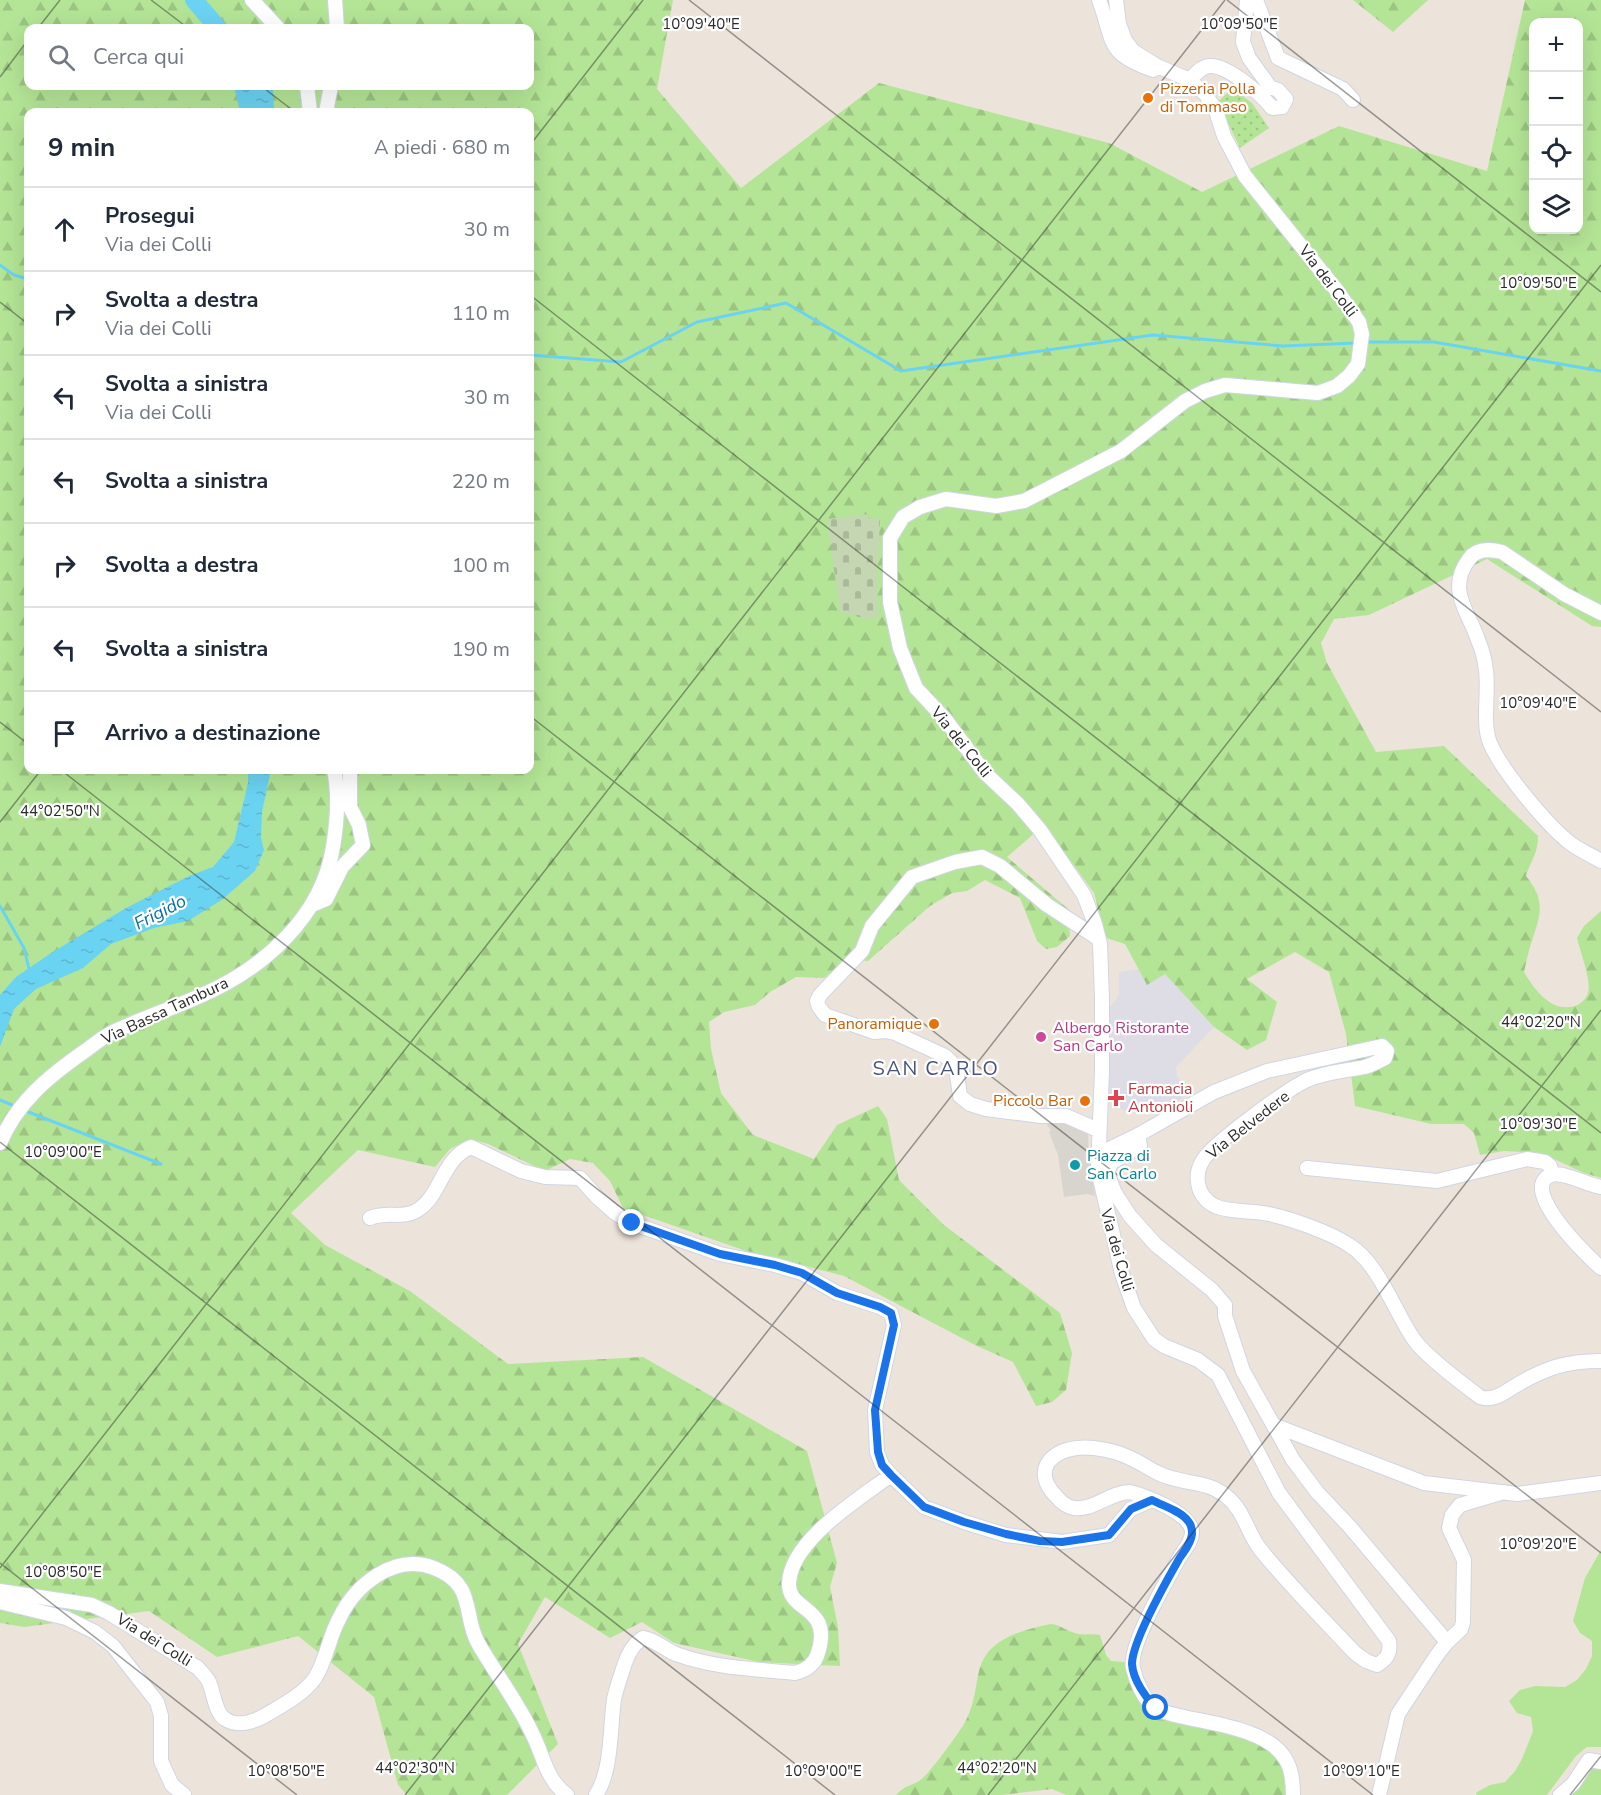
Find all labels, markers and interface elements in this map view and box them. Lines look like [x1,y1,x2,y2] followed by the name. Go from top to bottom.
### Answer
[662,14,740,34] text: 10°09'40"E
[1200,14,1278,34] text: 10°09'50"E
[1529,18,1583,234] map controls
[1529,18,1583,72] button: +
[24,24,534,90] search box
[45,41,78,74] icon: search
[93,42,184,72] text: Cerca qui
[1529,72,1583,126] button: −
[1160,78,1256,118] place label: Pizzeria Polla di Tommaso
[1141,91,1155,105] marker: Pizzeria Polla di Tommaso
[1529,126,1583,180] button: locate
[48,130,115,165] text: 9 min
[374,134,510,161] text: A piedi · 680 m
[1529,180,1583,234] button: layers
[105,201,195,231] text: Prosegui
[48,213,81,246] icon: ahead
[464,216,510,243] text: 30 m
[105,231,212,258] text: Via dei Colli
[1293,240,1362,322] street label: Via dei Colli
[1499,273,1577,293] text: 10°09'50"E
[105,285,259,315] text: Svolta a destra
[48,297,81,330] icon: right
[452,300,510,327] text: 110 m
[105,315,212,342] text: Via dei Colli
[105,369,268,399] text: Svolta a sinistra
[48,381,81,414] icon: left
[464,384,510,411] text: 30 m
[105,399,212,426] text: Via dei Colli
[48,465,81,498] icon: left
[105,466,268,496] text: Svolta a sinistra
[452,468,510,495] text: 220 m
[48,549,81,582] icon: right
[105,550,259,580] text: Svolta a destra
[452,552,510,579] text: 100 m
[48,633,81,666] icon: left
[105,634,268,664] text: Svolta a sinistra
[452,636,510,663] text: 190 m
[1499,693,1577,713] text: 10°09'40"E
[925,701,996,782] street label: Via dei Colli
[48,717,81,750] icon: arrive
[105,718,320,748] text: Arrivo a destinazione
[20,801,100,821] text: 44°02'50"N
[130,889,190,935] water label: Frigido
[97,972,232,1050] street label: Via Bassa Tambura
[1501,1012,1581,1032] text: 44°02'20"N
[827,1013,922,1035] place label: Panoramique
[927,1017,941,1031] marker: Panoramique
[1053,1017,1189,1057] place label: Albergo Ristorante San Carlo
[1034,1030,1048,1044] marker: Albergo Ristorante San Carlo
[873,1055,999,1082] district label: SAN CARLO
[1128,1078,1193,1118] place label: Farmacia Antonioli
[1201,1086,1294,1165] street label: Via Belvedere
[993,1090,1073,1112] place label: Piccolo Bar
[1109,1091,1123,1105] marker: Farmacia Antonioli
[1078,1094,1092,1108] marker: Piccolo Bar
[1499,1114,1577,1134] text: 10°09'30"E
[24,1142,102,1162] text: 10°09'00"E
[1087,1145,1157,1185] place label: Piazza di San Carlo
[1068,1158,1082,1172] marker: Piazza di San Carlo
[1094,1205,1139,1294] street label: Via dei Colli
[618,1209,644,1235] route end
[1499,1534,1577,1554] text: 10°09'20"E
[24,1562,102,1582] text: 10°08'50"E
[111,1608,196,1672] street label: Via dei Colli
[1142,1694,1168,1720] route start
[375,1758,455,1778] text: 44°02'30"N
[957,1758,1037,1778] text: 44°02'20"N
[247,1761,325,1781] text: 10°08'50"E
[784,1761,862,1781] text: 10°09'00"E
[1322,1761,1400,1781] text: 10°09'10"E

